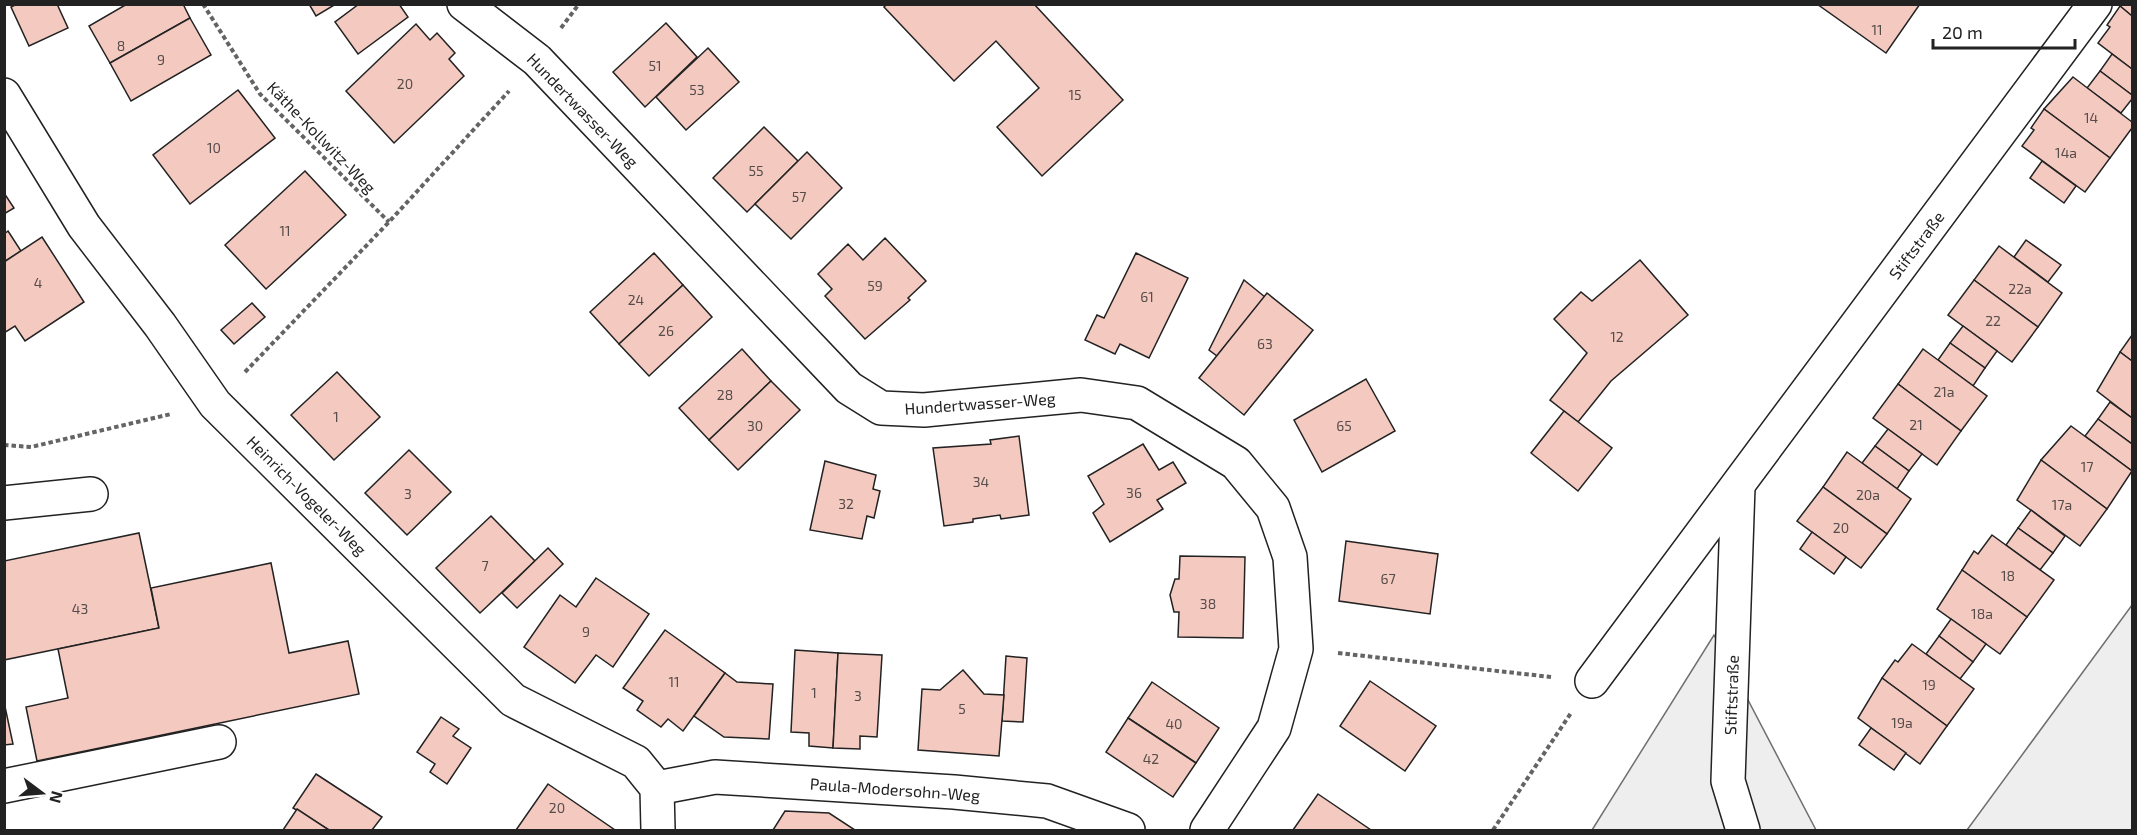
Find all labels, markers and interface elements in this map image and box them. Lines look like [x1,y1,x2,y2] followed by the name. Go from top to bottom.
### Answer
[1933,12,2076,50] scale bar
[1871,21,1883,38] house number: 11
[1942,21,1983,43] text: 20 m
[117,37,125,54] house number: 8
[524,49,642,171] street label: Hundertwasser-Weg
[157,51,165,68] house number: 9
[648,57,662,74] house number: 51
[397,75,413,92] house number: 20
[264,77,380,197] street label: Käthe-Kollwitz-Weg
[689,81,705,98] house number: 53
[1068,86,1082,103] house number: 15
[2084,109,2098,126] house number: 14
[207,139,221,156] house number: 10
[2055,144,2077,161] house number: 14a
[748,162,764,179] house number: 55
[792,188,806,205] house number: 57
[1884,207,1948,283] street label: Stiftstraße
[279,222,291,239] house number: 11
[34,274,42,291] house number: 4
[867,277,883,294] house number: 59
[2008,280,2032,297] house number: 22a
[1140,288,1154,305] house number: 61
[628,291,644,308] house number: 24
[1985,312,2001,329] house number: 22
[658,322,674,339] house number: 26
[1610,328,1624,345] house number: 12
[1257,335,1273,352] house number: 63
[1933,383,1955,400] house number: 21a
[717,386,733,403] house number: 28
[904,388,1056,418] street label: Hundertwasser-Weg
[333,408,339,425] house number: 1
[1909,416,1923,433] house number: 21
[747,417,763,434] house number: 30
[1336,417,1352,434] house number: 65
[243,431,371,559] street label: Heinrich-Vogeler-Weg
[2081,458,2093,475] house number: 17
[973,473,989,490] house number: 34
[1126,484,1142,501] house number: 36
[404,485,412,502] house number: 3
[1856,486,1880,503] house number: 20a
[838,495,854,512] house number: 32
[2052,496,2072,513] house number: 17a
[1833,519,1849,536] house number: 20
[481,557,489,574] house number: 7
[2001,567,2015,584] house number: 18
[1380,570,1396,587] house number: 67
[1200,595,1216,612] house number: 38
[72,600,88,617] house number: 43
[1971,605,1993,622] house number: 18a
[582,623,590,640] house number: 9
[1720,655,1742,735] street label: Stiftstraße
[668,673,680,690] house number: 11
[1922,676,1936,693] house number: 19
[811,684,817,701] house number: 1
[854,687,862,704] house number: 3
[958,700,966,717] house number: 5
[1891,714,1913,731] house number: 19a
[1165,715,1183,732] house number: 40
[1143,750,1159,767] house number: 42
[12,763,72,823] north arrow
[809,774,981,804] street label: Paula-Modersohn-Weg
[46,789,68,805] text: N
[549,799,565,816] house number: 20

